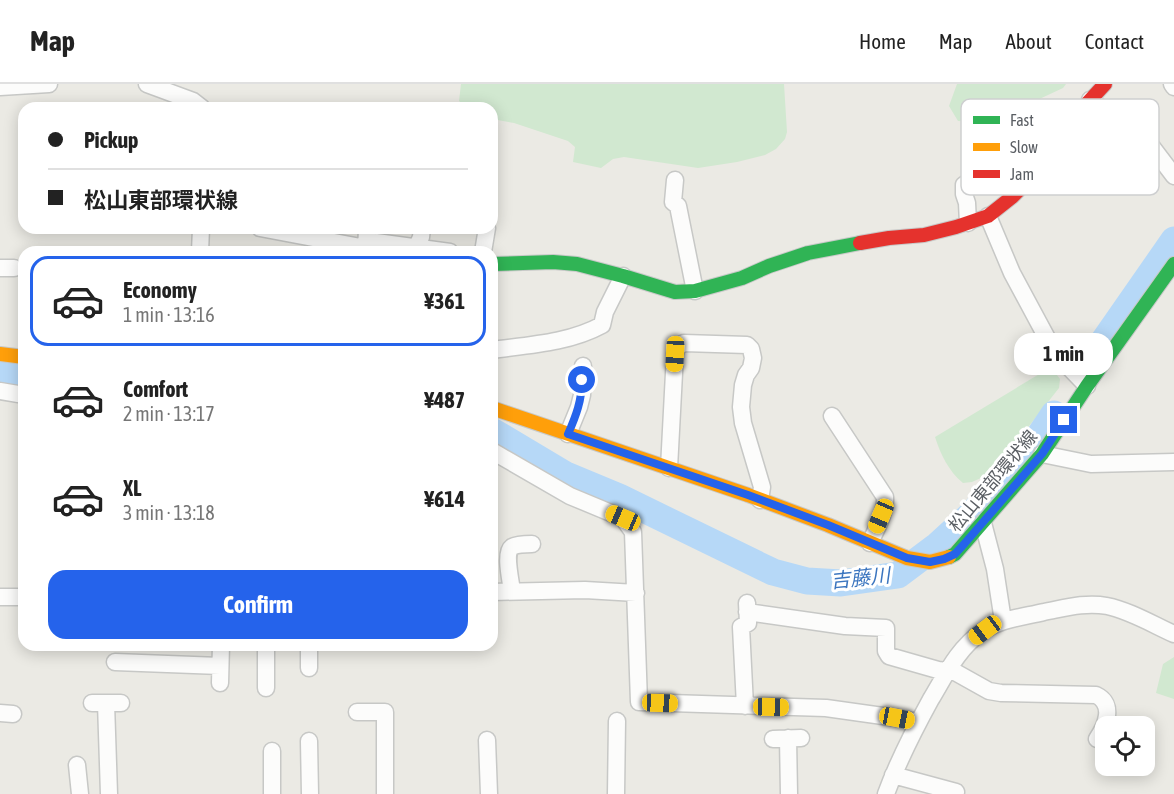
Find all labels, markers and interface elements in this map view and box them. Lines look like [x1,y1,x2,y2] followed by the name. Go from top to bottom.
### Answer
[30,25,75,57] text: Map
[859,29,906,53] text: Home
[939,29,973,53] text: Map
[1006,29,1052,53] text: About
[1085,29,1144,53] text: Contact
[961,99,1159,195] legend
[1010,111,1034,129] text: Fast
[84,127,139,153] text: Pickup
[1010,138,1038,156] text: Slow
[1010,165,1034,183] text: Jam
[84,187,238,213] text: 松山東部環状線
[51,274,105,328] icon: car
[123,277,197,303] text: Economy
[424,288,465,314] text: ¥361
[123,303,215,326] text: 1 min · 13:16
[1014,333,1114,375] callout: 1 min
[665,336,685,372] car
[1043,342,1084,365] text: 1 min
[568,366,595,393] route start
[51,373,105,427] icon: car
[123,376,188,402] text: Comfort
[424,387,465,413] text: ¥487
[123,402,215,425] text: 2 min · 13:17
[1050,406,1077,433] route end
[944,426,1041,536] street label: 松山東部環状線
[51,472,105,526] icon: car
[123,475,141,501] text: XL
[424,486,465,512] text: ¥614
[866,496,896,536] car
[123,501,215,524] text: 3 min · 13:18
[603,503,643,533] car
[829,563,893,592] water label: 吉藤川
[48,570,468,639] button: Confirm
[965,612,1005,648] car
[642,693,678,713] car
[753,698,789,716] car
[878,706,916,730] car
[1095,716,1155,776] map controls
[1095,716,1155,776] button: locate

